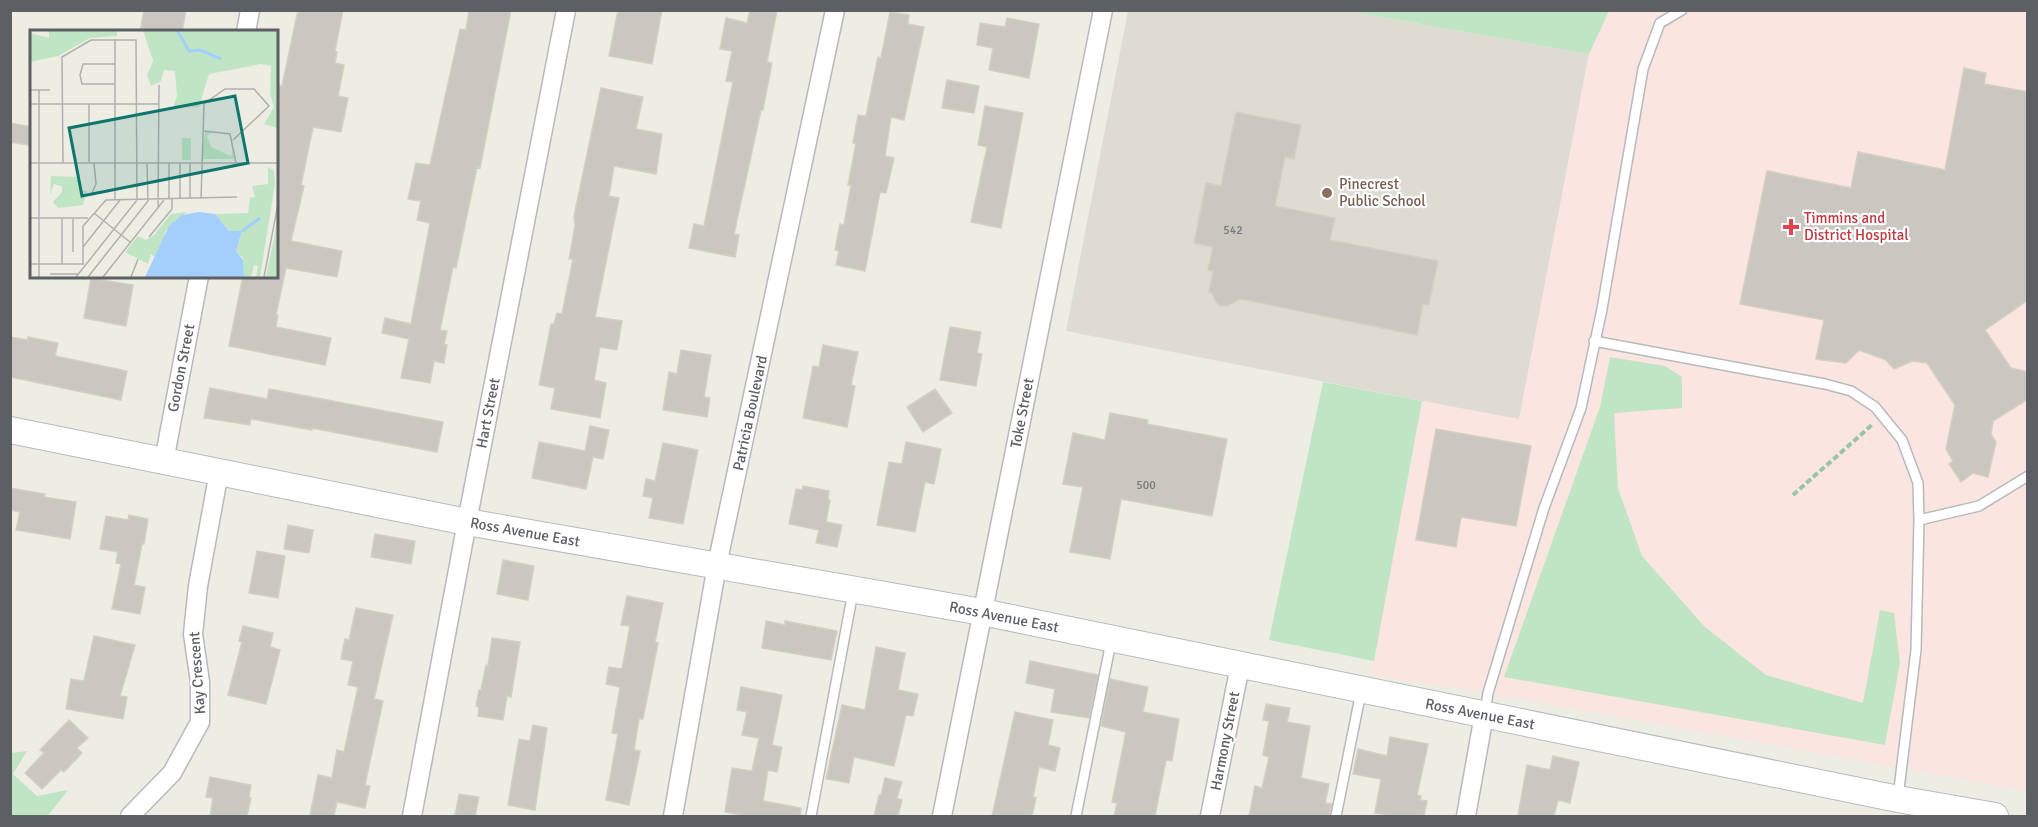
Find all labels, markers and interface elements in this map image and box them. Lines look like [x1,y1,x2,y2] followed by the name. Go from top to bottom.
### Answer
[30,30,278,278] inset map
[1339,175,1426,210] place label: Pinecrest Public School
[1320,186,1334,200] marker: Pinecrest Public School
[1804,209,1909,244] place label: Timmins and District Hospital
[1782,218,1800,236] marker: Timmins and District Hospital
[1223,223,1243,238] house number: 542
[164,323,198,413] street label: Gordon Street
[729,354,771,472] street label: Patricia Boulevard
[472,376,504,450] street label: Hart Street
[1006,376,1038,450] street label: Toke Street
[1136,478,1156,493] house number: 500
[469,513,581,551] street label: Ross Avenue East
[948,598,1060,636] street label: Ross Avenue East
[185,631,209,715] street label: Kay Crescent
[1207,690,1243,792] street label: Harmony Street
[1424,695,1536,733] street label: Ross Avenue East

